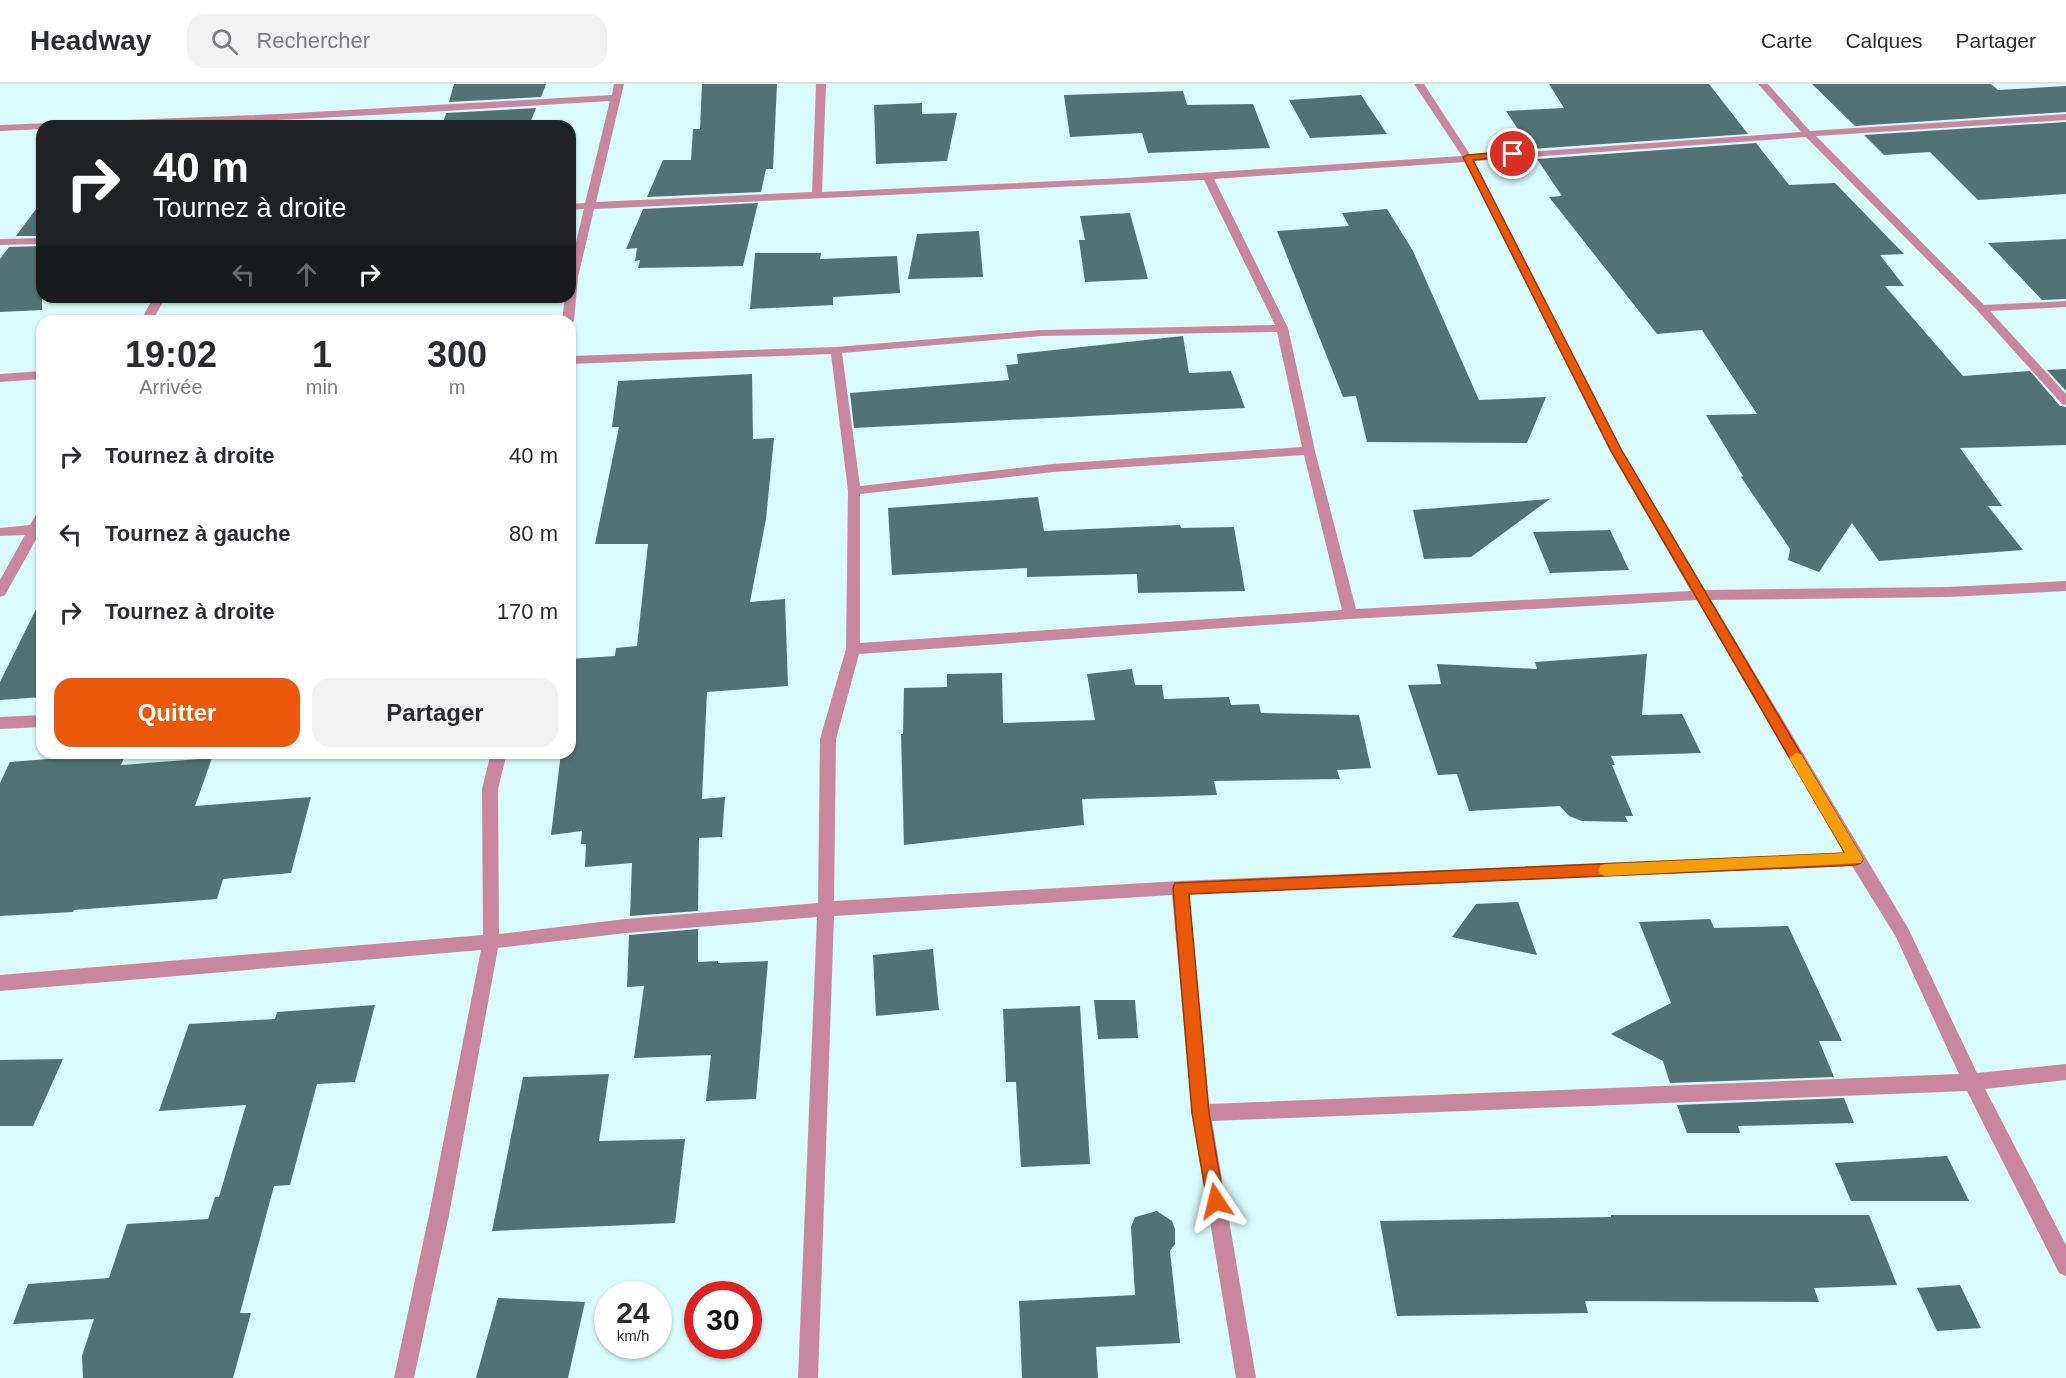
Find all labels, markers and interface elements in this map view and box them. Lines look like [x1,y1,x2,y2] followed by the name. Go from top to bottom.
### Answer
[187,14,607,68] search box
[30,25,151,56] text: Headway
[208,25,241,58] icon: search
[256,28,370,53] text: Rechercher
[1761,29,1812,52] text: Carte
[1845,29,1922,52] text: Calques
[1955,29,2036,52] text: Partager
[1487,128,1538,179] pin
[1496,137,1529,170] icon: arrive
[54,144,132,222] icon: right
[153,144,249,191] text: 40 m
[153,193,347,223] text: Tournez à droite
[227,258,260,291] icon: left
[290,258,323,291] icon: ahead
[353,258,386,291] icon: right
[125,334,217,375] text: 19:02
[312,334,332,375] text: 1
[427,334,487,375] text: 300
[139,376,203,398] text: Arrivée
[306,376,338,398] text: min
[449,376,465,398] text: m
[54,440,87,473] icon: right
[105,443,275,468] text: Tournez à droite
[509,443,558,468] text: 40 m
[54,518,87,551] icon: left
[105,521,290,546] text: Tournez à gauche
[509,521,558,546] text: 80 m
[54,596,87,629] icon: right
[105,599,275,624] text: Tournez à droite
[497,599,558,624] text: 170 m
[54,678,300,747] button: Quitter
[312,678,558,747] button: Partager
[1184,1169,1248,1233] position arrow
[684,1281,762,1359] speed limit sign: 30
[616,1296,650,1329] text: 24
[617,1327,649,1344] text: km/h

